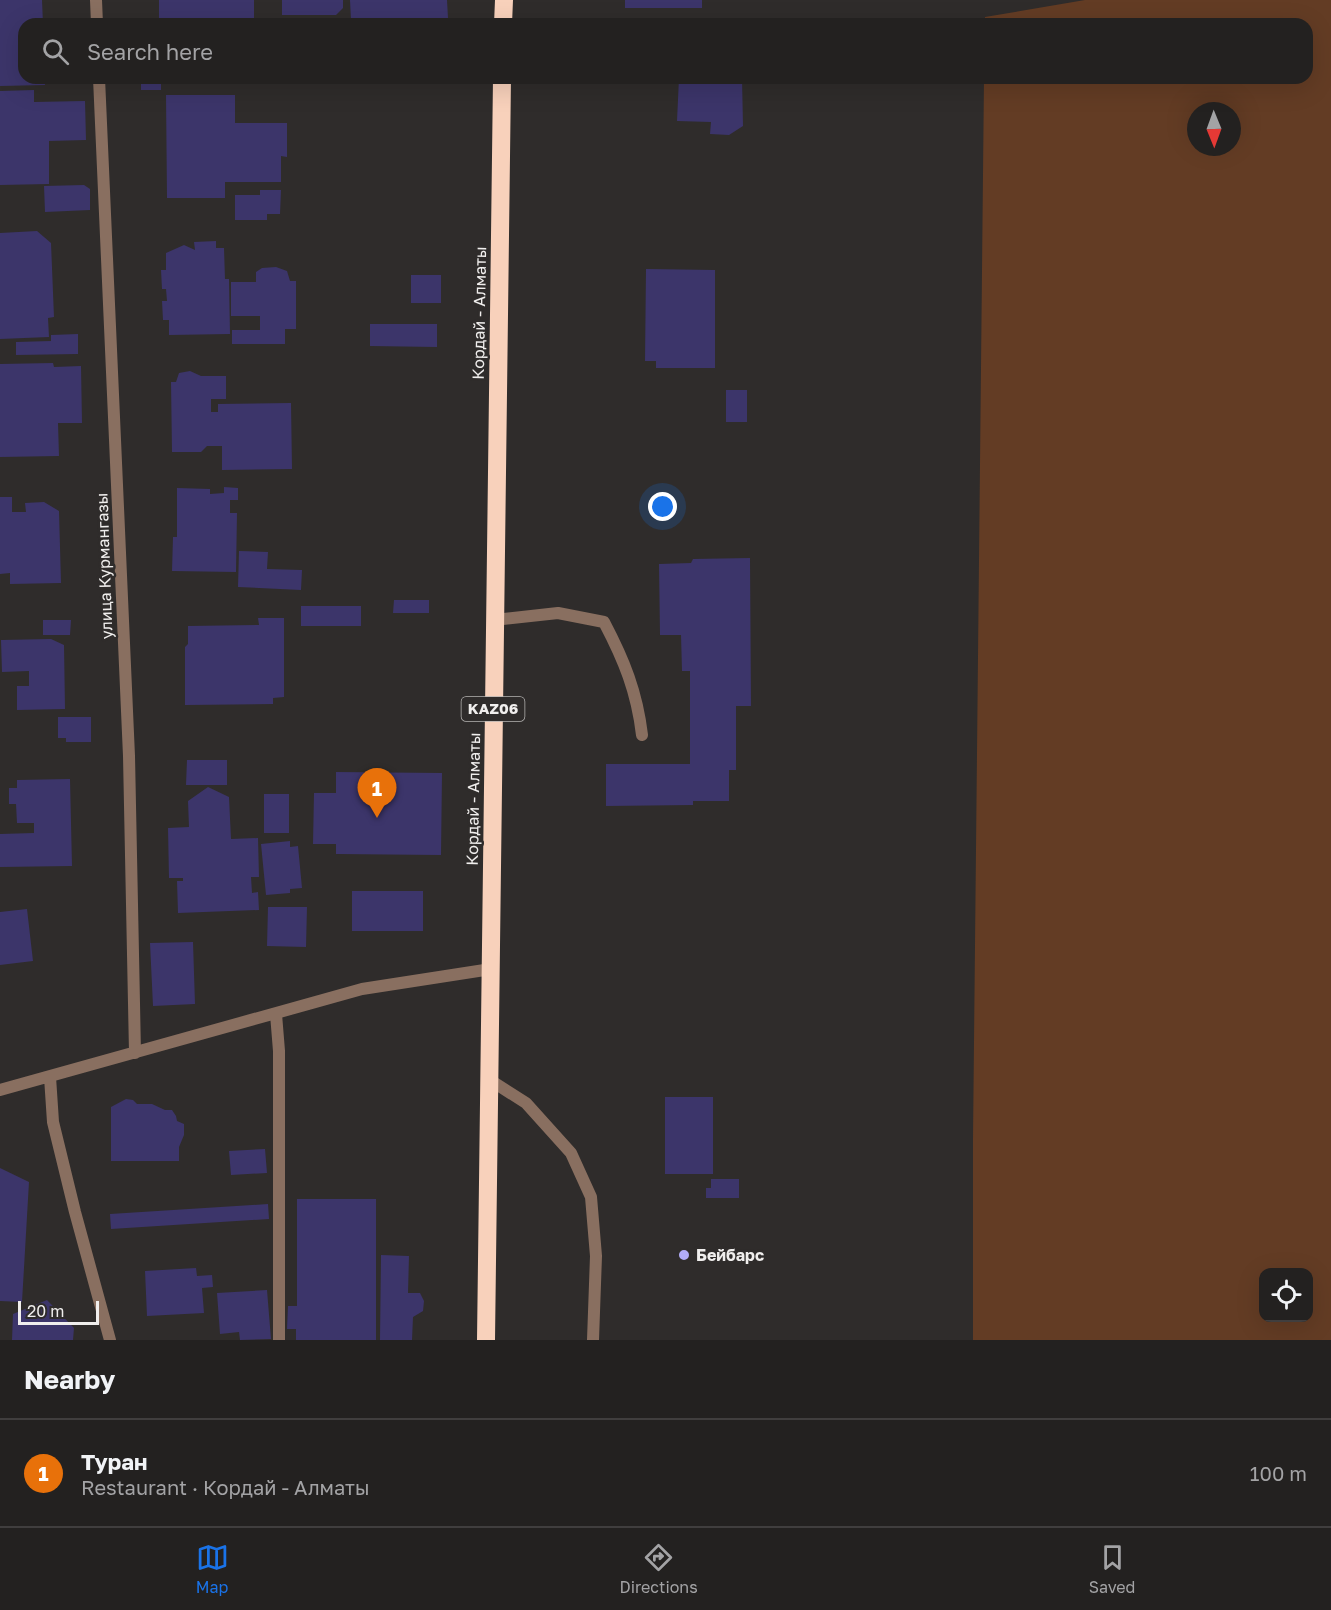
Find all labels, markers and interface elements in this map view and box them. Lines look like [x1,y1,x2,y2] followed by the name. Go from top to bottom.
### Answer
[18,18,1313,84] search box
[39,35,72,68] icon: search
[87,38,213,65] text: Search here
[1187,102,1241,156] north arrow
[468,246,490,380] street label: Кордай - Алматы
[91,492,117,640] street label: улица Курмангазы
[648,492,677,521] your location
[462,697,524,721] road number: KAZ06
[462,732,484,866] street label: Кордай - Алматы
[358,768,397,818] pin: 1
[696,1245,764,1265] place label: Бейбарс
[677,1248,691,1262] marker: Бейбарс
[1259,1268,1313,1322] map controls
[1259,1268,1313,1322] button: locate
[18,1298,99,1326] scale bar
[27,1301,64,1321] text: 20 m
[24,1364,115,1395] text: Nearby
[81,1448,147,1475] text: Туран
[38,1461,49,1485] text: 1
[1250,1461,1307,1485] text: 100 m
[81,1475,370,1499] text: Restaurant · Кордай - Алматы
[196,1541,229,1597] tab: Map
[620,1541,698,1597] tab: Directions
[1089,1541,1135,1597] tab: Saved

